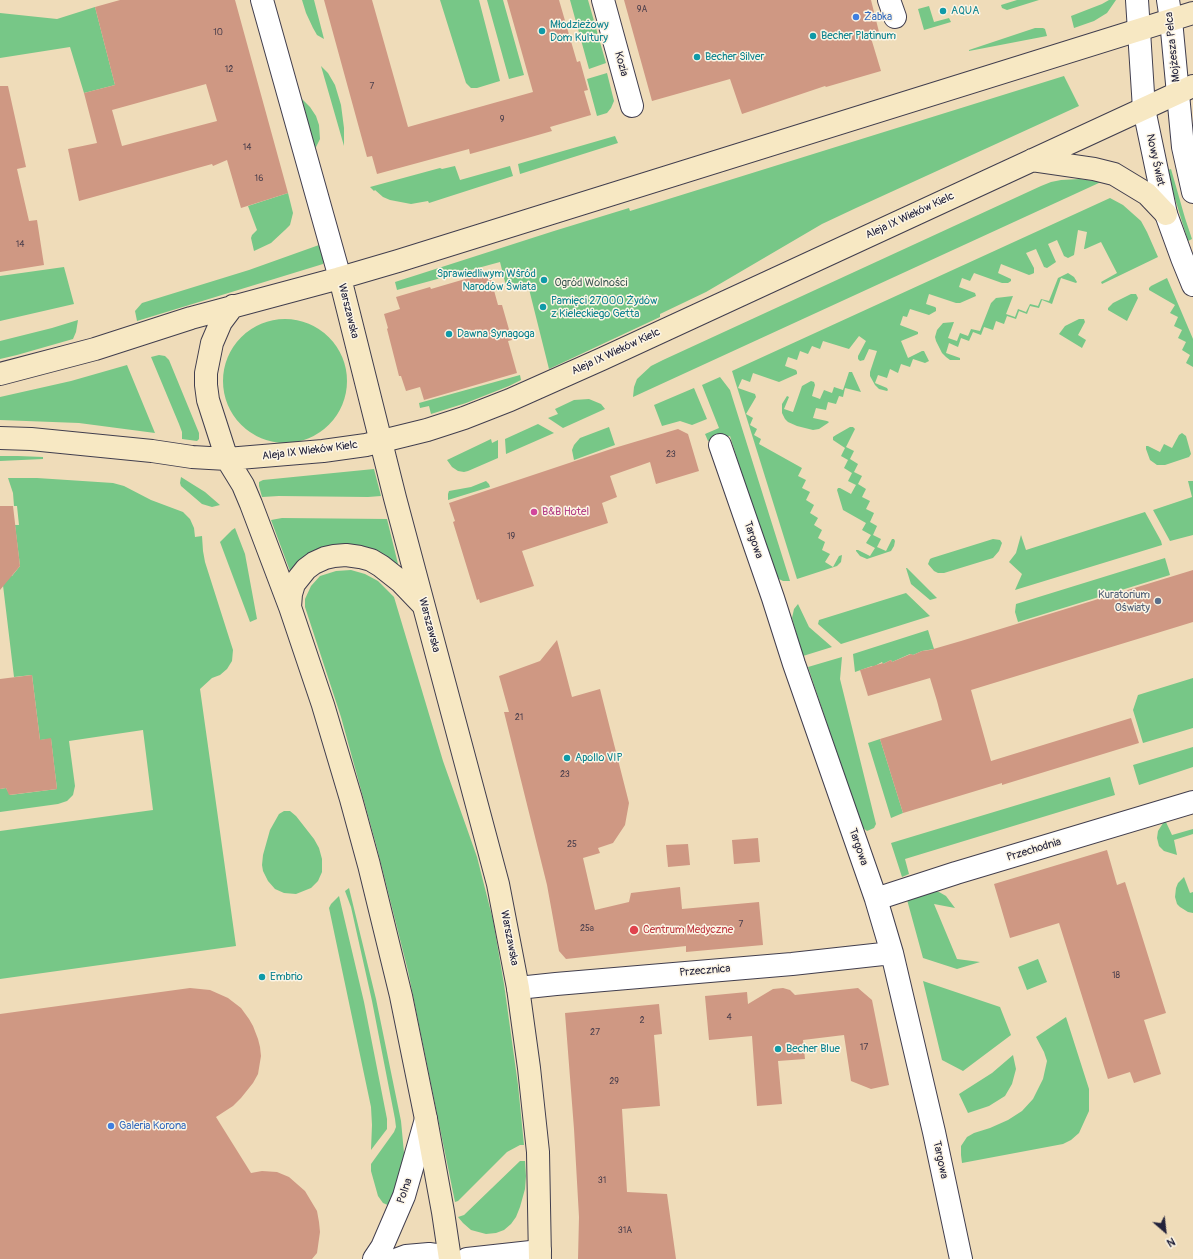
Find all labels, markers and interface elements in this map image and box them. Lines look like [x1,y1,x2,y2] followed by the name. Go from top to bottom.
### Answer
[951,4,979,18] place label: AQUA
[637,5,647,15] house number: 9A
[938,6,948,16] marker: AQUA
[864,10,892,24] place label: Żabka
[1163,11,1183,83] street label: Mojżesza Pelca
[851,12,861,22] marker: Żabka
[550,18,609,44] place label: Młodzieżowy Dom Kultury
[537,26,547,36] marker: Młodzieżowy Dom Kultury
[213,28,223,38] house number: 10
[821,29,896,43] place label: Becher Platinum
[808,31,818,41] marker: Becher Platinum
[611,50,631,78] street label: Kozia
[705,50,764,64] place label: Becher Silver
[692,52,702,62] marker: Becher Silver
[225,65,233,75] house number: 12
[370,82,374,92] house number: 7
[500,115,504,125] house number: 9
[1143,133,1167,187] street label: Nowy Świat
[243,143,251,153] house number: 14
[255,174,263,184] house number: 16
[864,190,956,242] street label: Aleja IX Wieków Kielc
[16,240,24,250] house number: 14
[437,267,536,293] place label: Sprawiedliwym Wśród Narodów Świata
[539,275,549,285] marker: Sprawiedliwym Wśród Narodów Świata
[555,276,627,290] park label: Ogród Wolności
[335,282,361,340] street label: Warszawska
[551,294,658,320] place label: Pamięci 27000 Żydów z Kieleckiego Getta
[538,302,548,312] marker: Pamięci 27000 Żydów z Kieleckiego Getta
[570,326,662,378] street label: Aleja IX Wieków Kielc
[457,327,535,341] place label: Dawna Synagoga
[444,329,454,339] marker: Dawna Synagoga
[261,439,359,463] street label: Aleja IX Wieków Kielc
[666,450,676,460] house number: 23
[542,505,589,519] place label: B&B Hotel
[529,507,539,517] marker: B&B Hotel
[741,520,765,560] street label: Targowa
[507,532,515,542] house number: 19
[1098,588,1150,614] place label: Kuratorium Oświaty
[415,596,443,654] street label: Warszawska
[1153,596,1163,606] marker: Kuratorium Oświaty
[515,713,523,723] house number: 21
[575,751,623,765] place label: Apollo VIP
[562,753,572,763] marker: Apollo VIP
[560,770,570,780] house number: 23
[846,827,870,867] street label: Targowa
[1005,835,1063,865] street label: Przechodnia
[567,840,577,850] house number: 25
[497,909,521,967] street label: Warszawska
[739,920,743,930] house number: 7
[643,923,733,937] place label: Centrum Medyczne
[580,924,594,934] house number: 25a
[628,924,640,936] marker: Centrum Medyczne
[679,962,731,980] street label: Przecznica
[270,970,303,984] place label: Embrio
[1112,971,1120,981] house number: 18
[257,972,267,982] marker: Embrio
[726,1013,732,1023] house number: 4
[639,1016,645,1026] house number: 2
[590,1028,600,1038] house number: 27
[786,1042,840,1056] place label: Becher Blue
[860,1043,868,1053] house number: 17
[773,1044,783,1054] marker: Becher Blue
[609,1077,619,1087] house number: 29
[119,1119,186,1133] place label: Galeria Korona
[106,1121,116,1131] marker: Galeria Korona
[930,1140,950,1180] street label: Targowa
[598,1176,606,1186] house number: 31
[395,1177,415,1205] street label: Polna
[1145,1211,1185,1251] north arrow
[618,1226,632,1236] house number: 31A
[1165,1235,1177,1250] text: N

